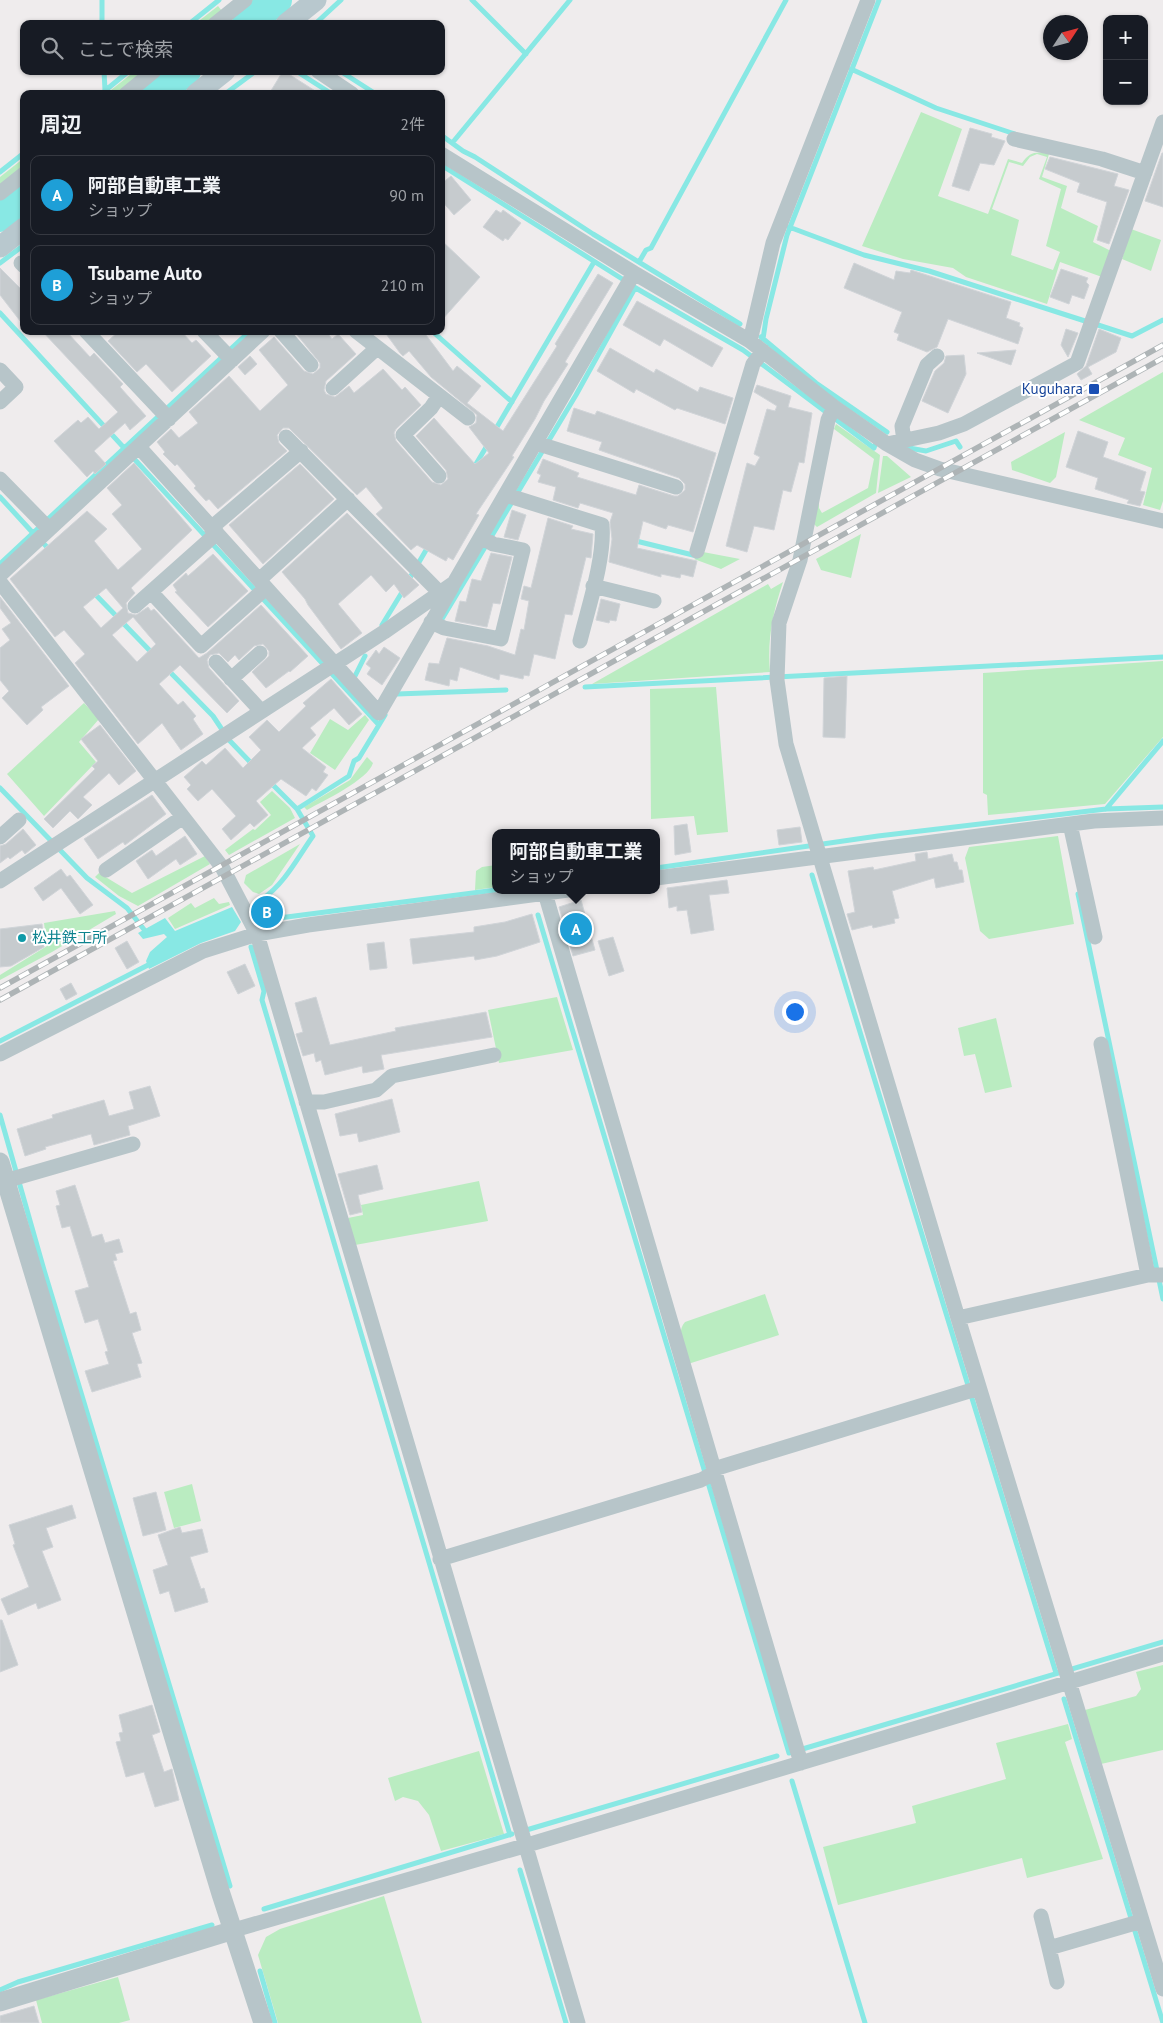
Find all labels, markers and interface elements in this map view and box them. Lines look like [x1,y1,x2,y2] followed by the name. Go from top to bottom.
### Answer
[1043,15,1088,60] north arrow
[1103,15,1148,105] map controls
[1103,15,1148,60] button: +
[20,20,445,75] search box
[38,34,66,62] icon: search
[78,37,173,61] text: ここで検索
[1103,60,1148,105] button: −
[40,111,82,138] text: 周辺
[400,114,425,134] text: 2件
[88,173,221,197] text: 阿部自動車工業
[52,185,62,205] text: A
[389,185,424,205] text: 90 m
[88,200,152,220] text: ショップ
[88,261,202,285] text: Tsubame Auto
[52,275,62,295] text: B
[381,275,424,295] text: 210 m
[88,288,152,308] text: ショップ
[1022,379,1083,398] place label: Kuguhara
[1087,382,1101,396] marker: Kuguhara
[492,829,660,894] popup
[509,839,643,863] text: 阿部自動車工業
[509,866,574,886] text: ショップ
[251,893,283,931] pin: B
[560,910,592,948] pin: A
[32,928,107,947] place label: 松井鉄工所
[16,932,28,944] marker: 松井鉄工所
[782,999,808,1025] your location

